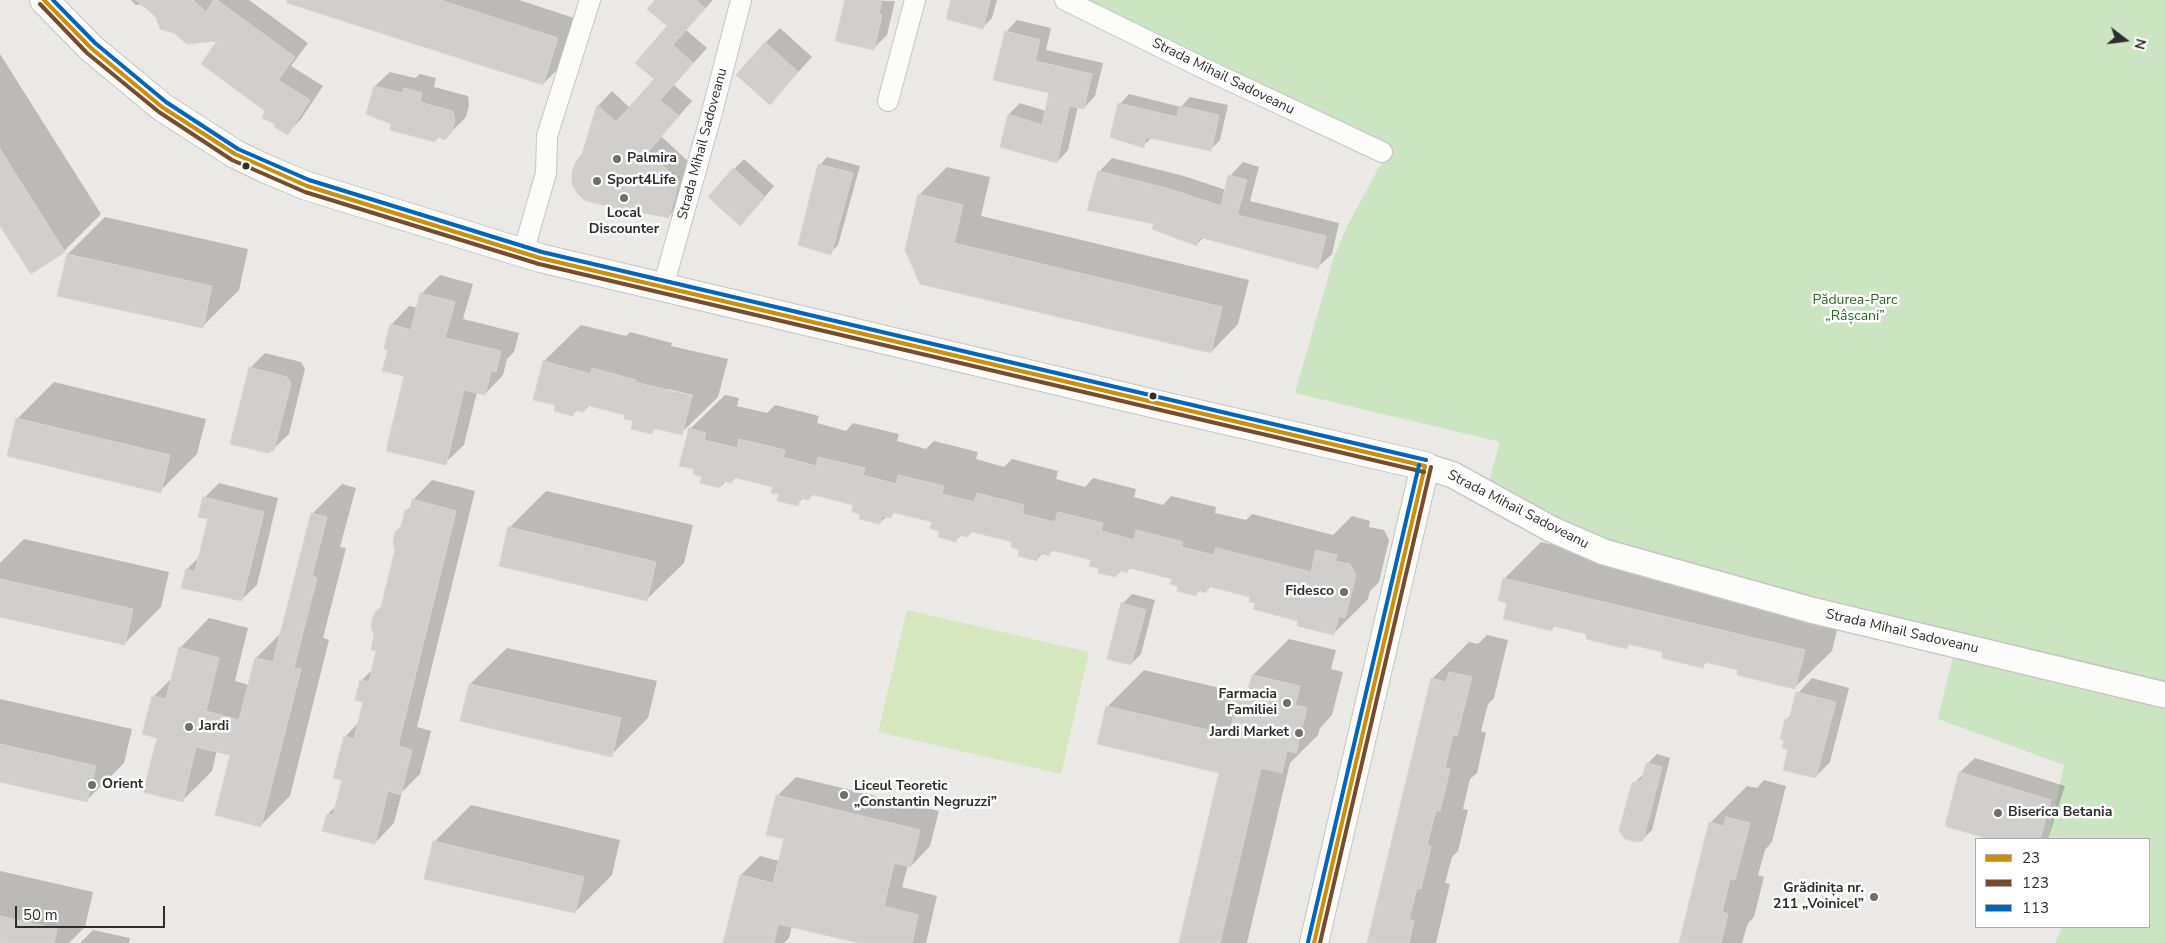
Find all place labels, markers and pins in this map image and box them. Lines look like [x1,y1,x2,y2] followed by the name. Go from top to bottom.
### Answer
[627,151,677,167] place label: Palmira
[611,153,623,165] marker: Palmira
[241,161,251,171] unlabelled marker
[607,173,676,189] place label: Sport4Life
[591,175,603,187] marker: Sport4Life
[618,192,630,204] marker: Local Discounter
[589,206,659,238] place label: Local Discounter
[1148,391,1158,401] unlabelled marker
[1285,584,1334,600] place label: Fidesco
[1338,586,1350,598] marker: Fidesco
[1218,687,1277,720] place label: Farmacia Familiei
[1281,697,1293,709] marker: Farmacia Familiei
[199,719,229,735] place label: Jardi
[183,721,195,733] marker: Jardi
[1210,725,1289,741] place label: Jardi Market
[1293,727,1305,739] marker: Jardi Market
[102,777,143,793] place label: Orient
[86,779,98,791] marker: Orient
[854,779,997,812] place label: Liceul Teoretic „Constantin Negruzzi”
[838,789,850,801] marker: Liceul Teoretic „Constantin Negruzzi”
[2008,805,2112,821] place label: Biserica Betania
[1992,807,2004,819] marker: Biserica Betania
[1773,881,1864,914] place label: Grădinița nr. 211 „Voinicel”
[1868,891,1880,903] marker: Grădinița nr. 211 „Voinicel”

